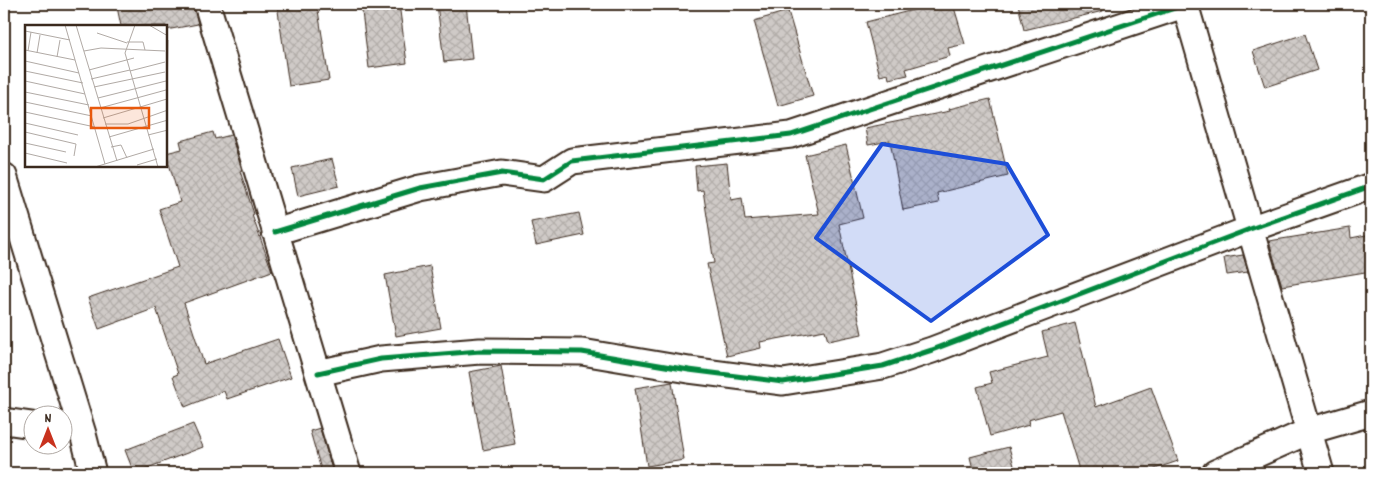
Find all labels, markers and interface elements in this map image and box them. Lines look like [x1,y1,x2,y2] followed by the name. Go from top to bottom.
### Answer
[25,25,168,168] inset map
[22,404,72,454] north arrow
[45,409,52,429] text: N

